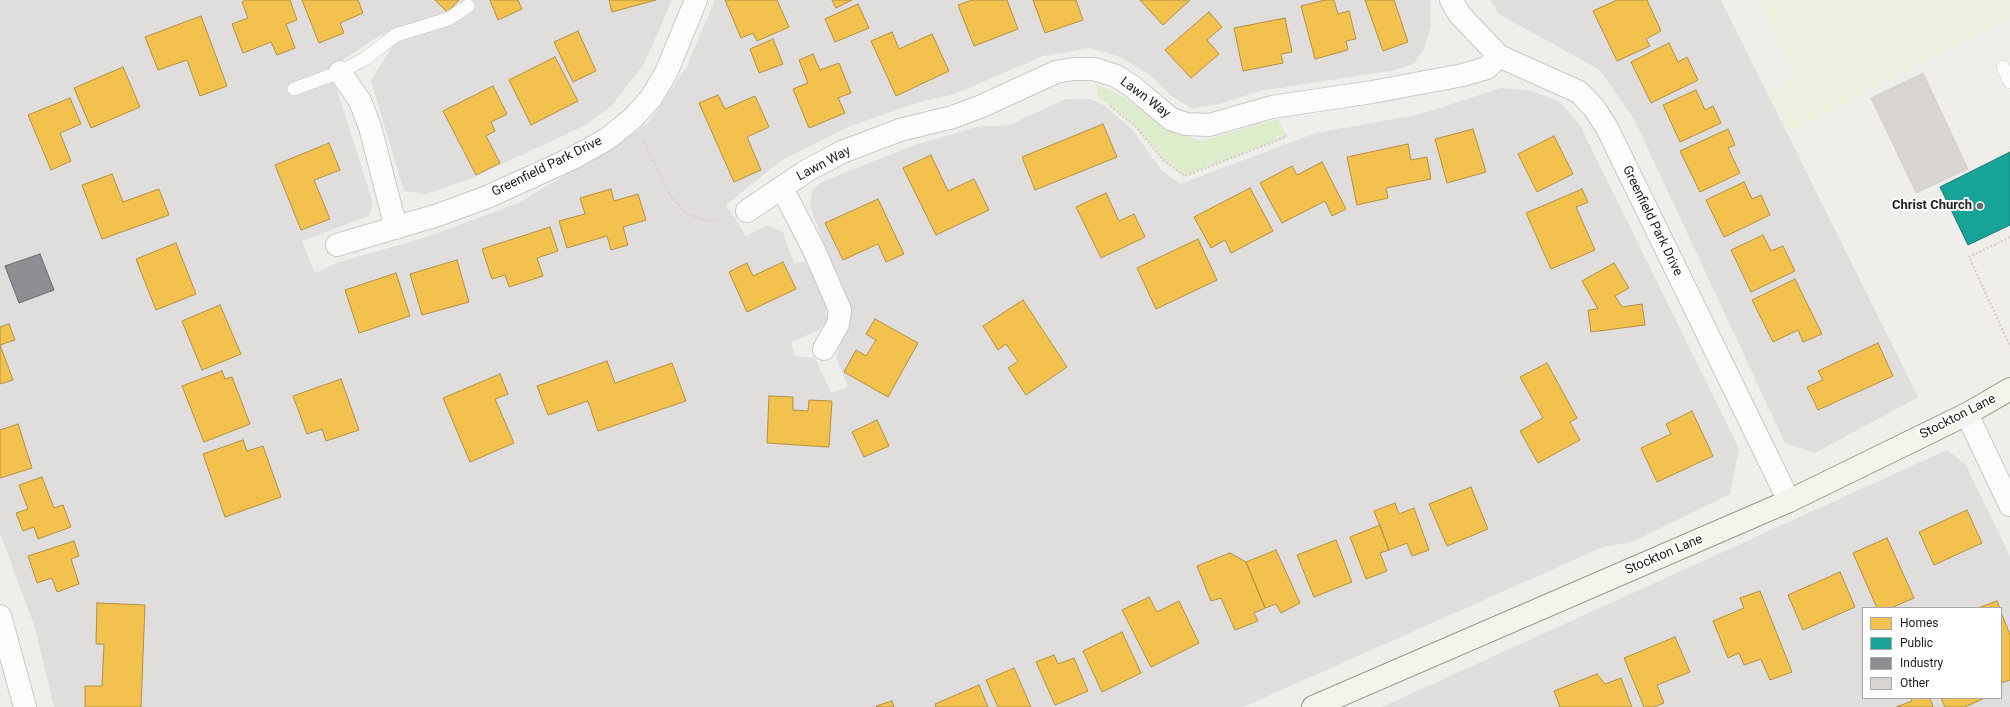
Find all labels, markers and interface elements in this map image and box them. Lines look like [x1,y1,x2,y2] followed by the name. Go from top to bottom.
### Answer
[1117,74,1173,122] street label: Lawn Way
[489,134,605,200] street label: Greenfield Park Drive
[794,143,854,185] street label: Lawn Way
[1619,163,1685,279] street label: Greenfield Park Drive
[1892,198,1972,214] place label: Christ Church
[1975,201,1985,211] marker: Christ Church
[1918,391,1998,443] street label: Stockton Lane
[1623,532,1705,578] street label: Stockton Lane
[1862,607,2002,699] legend
[1900,616,1938,630] text: Homes
[1900,636,1933,650] text: Public
[1900,656,1943,670] text: Industry
[1900,676,1929,690] text: Other

